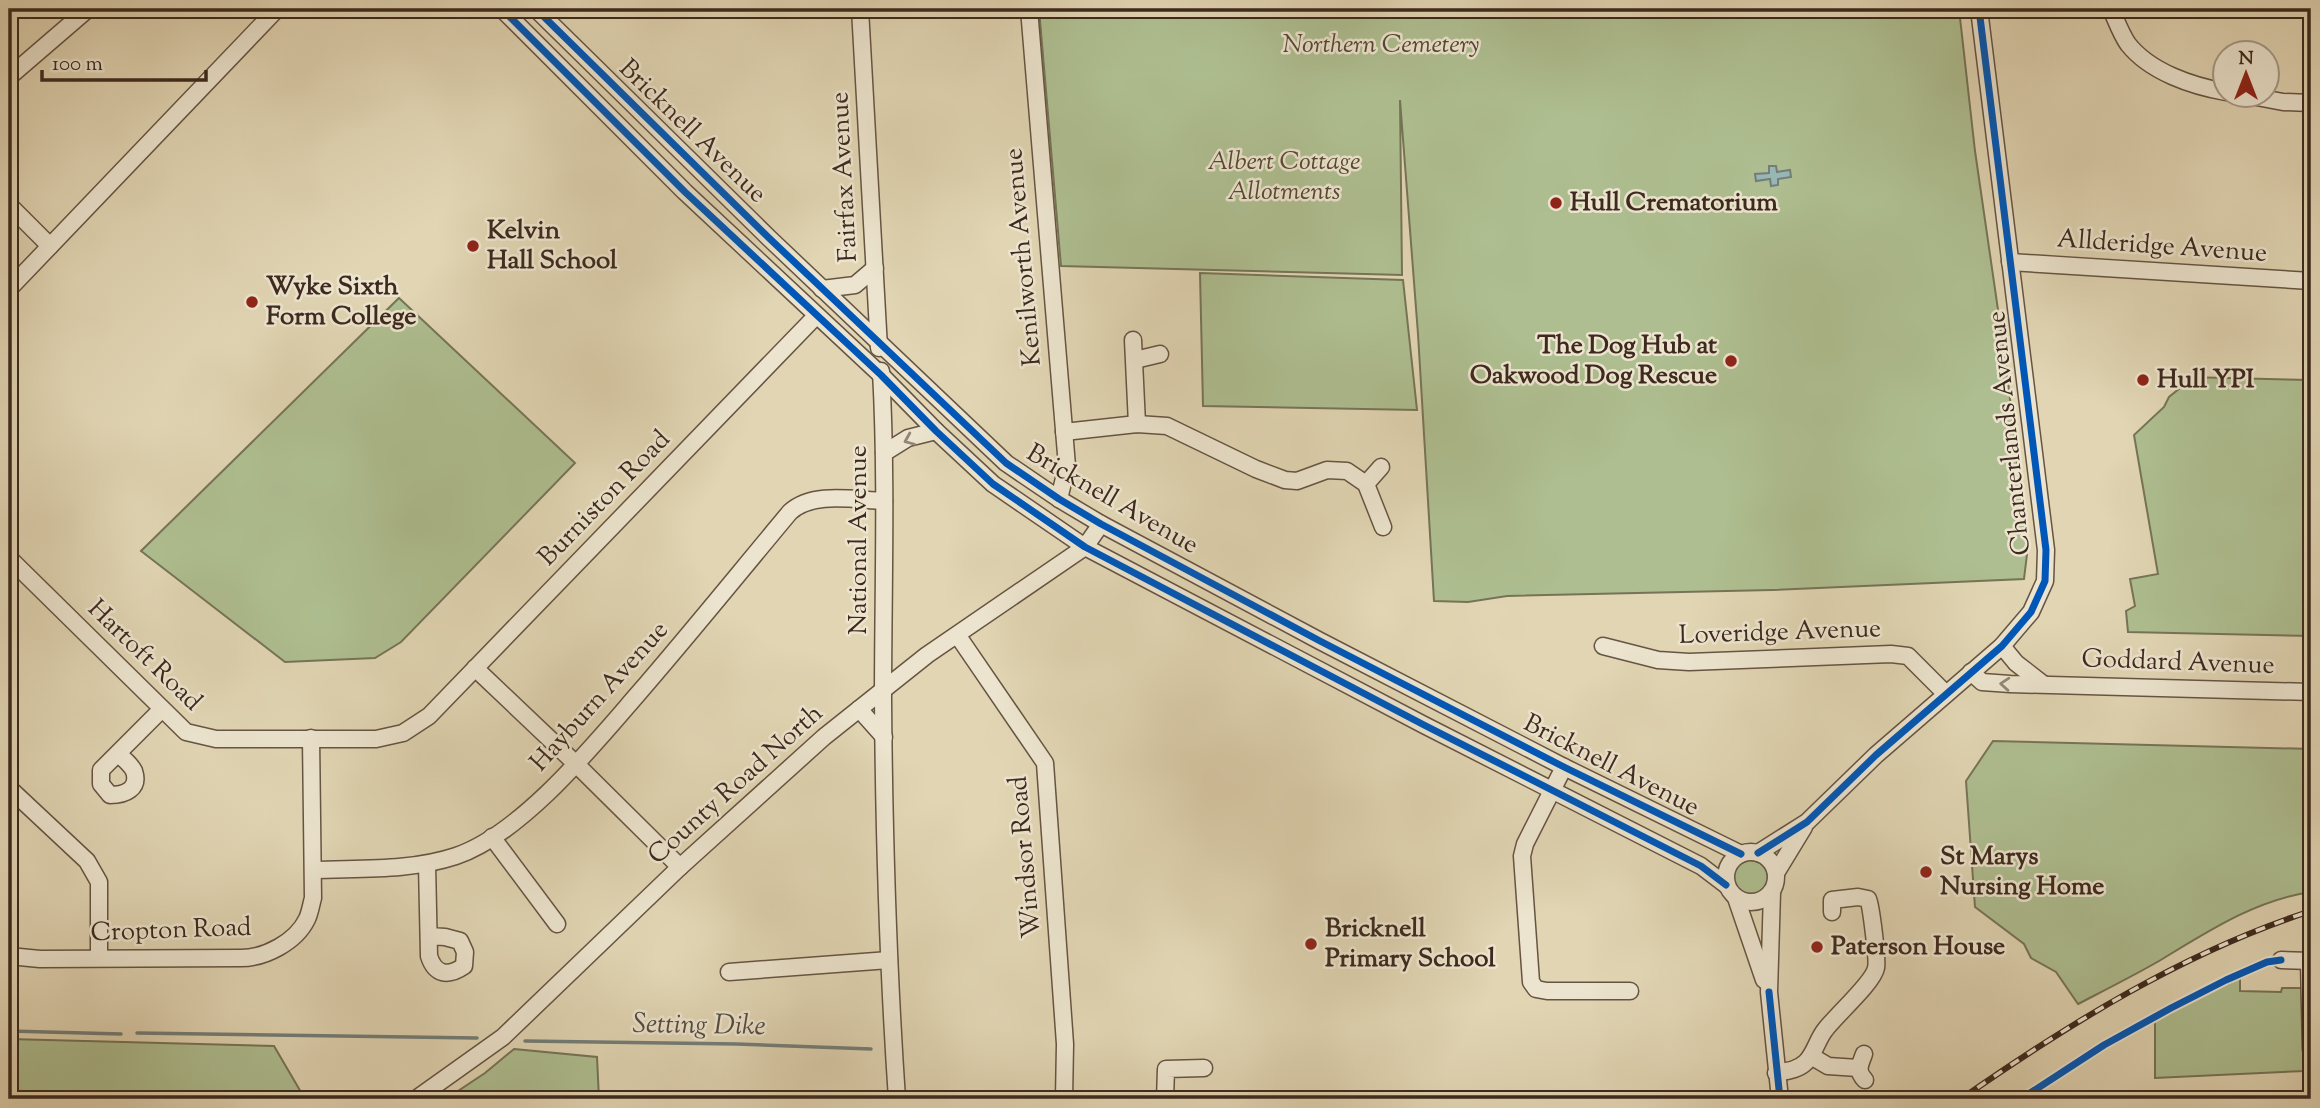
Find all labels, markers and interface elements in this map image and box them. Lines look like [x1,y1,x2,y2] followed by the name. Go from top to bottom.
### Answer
[1283,27,1479,64] park label: Northern Cemetery
[42,38,206,82] scale bar
[2212,38,2282,108] north arrow
[2238,46,2254,73] text: N
[52,50,103,80] text: 100 m
[610,52,774,212] street label: Bricknell Avenue
[822,91,868,263] street label: Fairfax Avenue
[1208,144,1360,211] park label: Albert Cottage Allotments
[996,146,1052,368] street label: Kenilworth Avenue
[1570,185,1778,222] place label: Hull Crematorium
[1548,195,1564,211] marker: Hull Crematorium
[487,213,618,280] place label: Kelvin Hall School
[2056,221,2268,273] street label: Allderidge Avenue
[465,238,481,254] marker: Kelvin Hall School
[266,269,416,336] place label: Wyke Sixth Form College
[244,294,260,310] marker: Wyke Sixth Form College
[1979,309,2041,557] street label: Chanterlands Avenue
[1470,328,1717,395] place label: The Dog Hub at Oakwood Dog Rescue
[1723,353,1739,369] marker: The Dog Hub at Oakwood Dog Rescue
[2157,362,2255,399] place label: Hull YPI
[2135,372,2151,388] marker: Hull YPI
[530,422,680,575] street label: Burniston Road
[904,432,916,446] one-way arrow
[1019,436,1205,564] street label: Bricknell Avenue
[841,445,878,635] street label: National Avenue
[78,592,210,721] street label: Hartoft Road
[1678,611,1882,655] street label: Loveridge Avenue
[522,613,678,781] street label: Hayburn Avenue
[2081,641,2275,685] street label: Goddard Avenue
[1999,676,2010,691] one-way arrow
[640,696,832,874] street label: County Road North
[1517,706,1705,826] street label: Bricknell Avenue
[1000,774,1052,940] street label: Windsor Road
[1940,839,2104,906] place label: St Marys Nursing Home
[1918,864,1934,880] marker: St Marys Nursing Home
[90,910,252,952] street label: Cropton Road
[1325,911,1496,978] place label: Bricknell Primary School
[1831,929,2005,966] place label: Paterson House
[1303,936,1319,952] marker: Bricknell Primary School
[1809,939,1825,955] marker: Paterson House
[632,1005,766,1047] water label: Setting Dike

